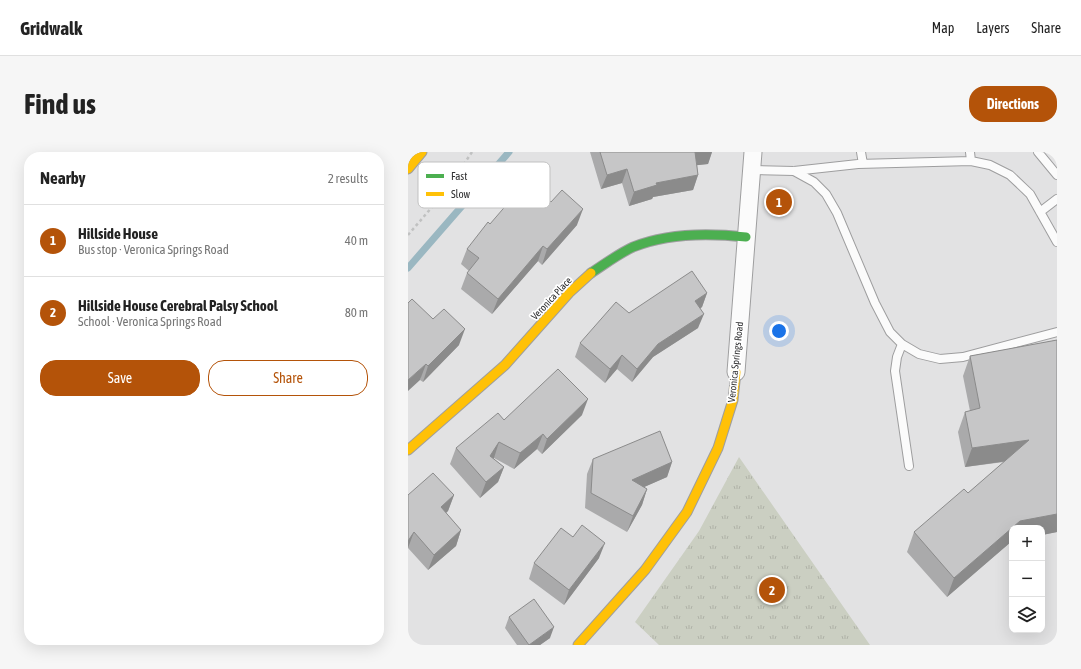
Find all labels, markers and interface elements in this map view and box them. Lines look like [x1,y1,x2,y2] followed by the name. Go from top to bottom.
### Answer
[20,17,82,39] text: Gridwalk
[932,20,954,36] text: Map
[976,20,1009,36] text: Layers
[1031,20,1061,36] text: Share
[969,86,1057,122] button: Directions
[24,88,96,120] text: Find us
[418,162,550,208] legend
[40,168,86,188] text: Nearby
[451,170,467,182] text: Fast
[328,171,368,186] text: 2 results
[766,187,792,217] pin: 1
[451,188,470,200] text: Slow
[78,225,158,242] text: Hillside House
[50,233,56,248] text: 1
[345,233,368,248] text: 40 m
[78,242,229,257] text: Bus stop · Veronica Springs Road
[529,274,574,322] street label: Veronica Place
[78,297,278,314] text: Hillside House Cerebral Palsy School
[50,305,56,320] text: 2
[345,305,368,320] text: 80 m
[78,314,222,329] text: School · Veronica Springs Road
[726,321,745,403] street label: Veronica Springs Road
[769,321,789,341] your location
[40,360,200,396] button: Save
[208,360,368,396] button: Share
[1009,525,1045,633] map controls
[1009,525,1045,561] button: +
[1009,561,1045,597] button: −
[759,575,785,605] pin: 2
[1009,597,1045,633] button: layers

